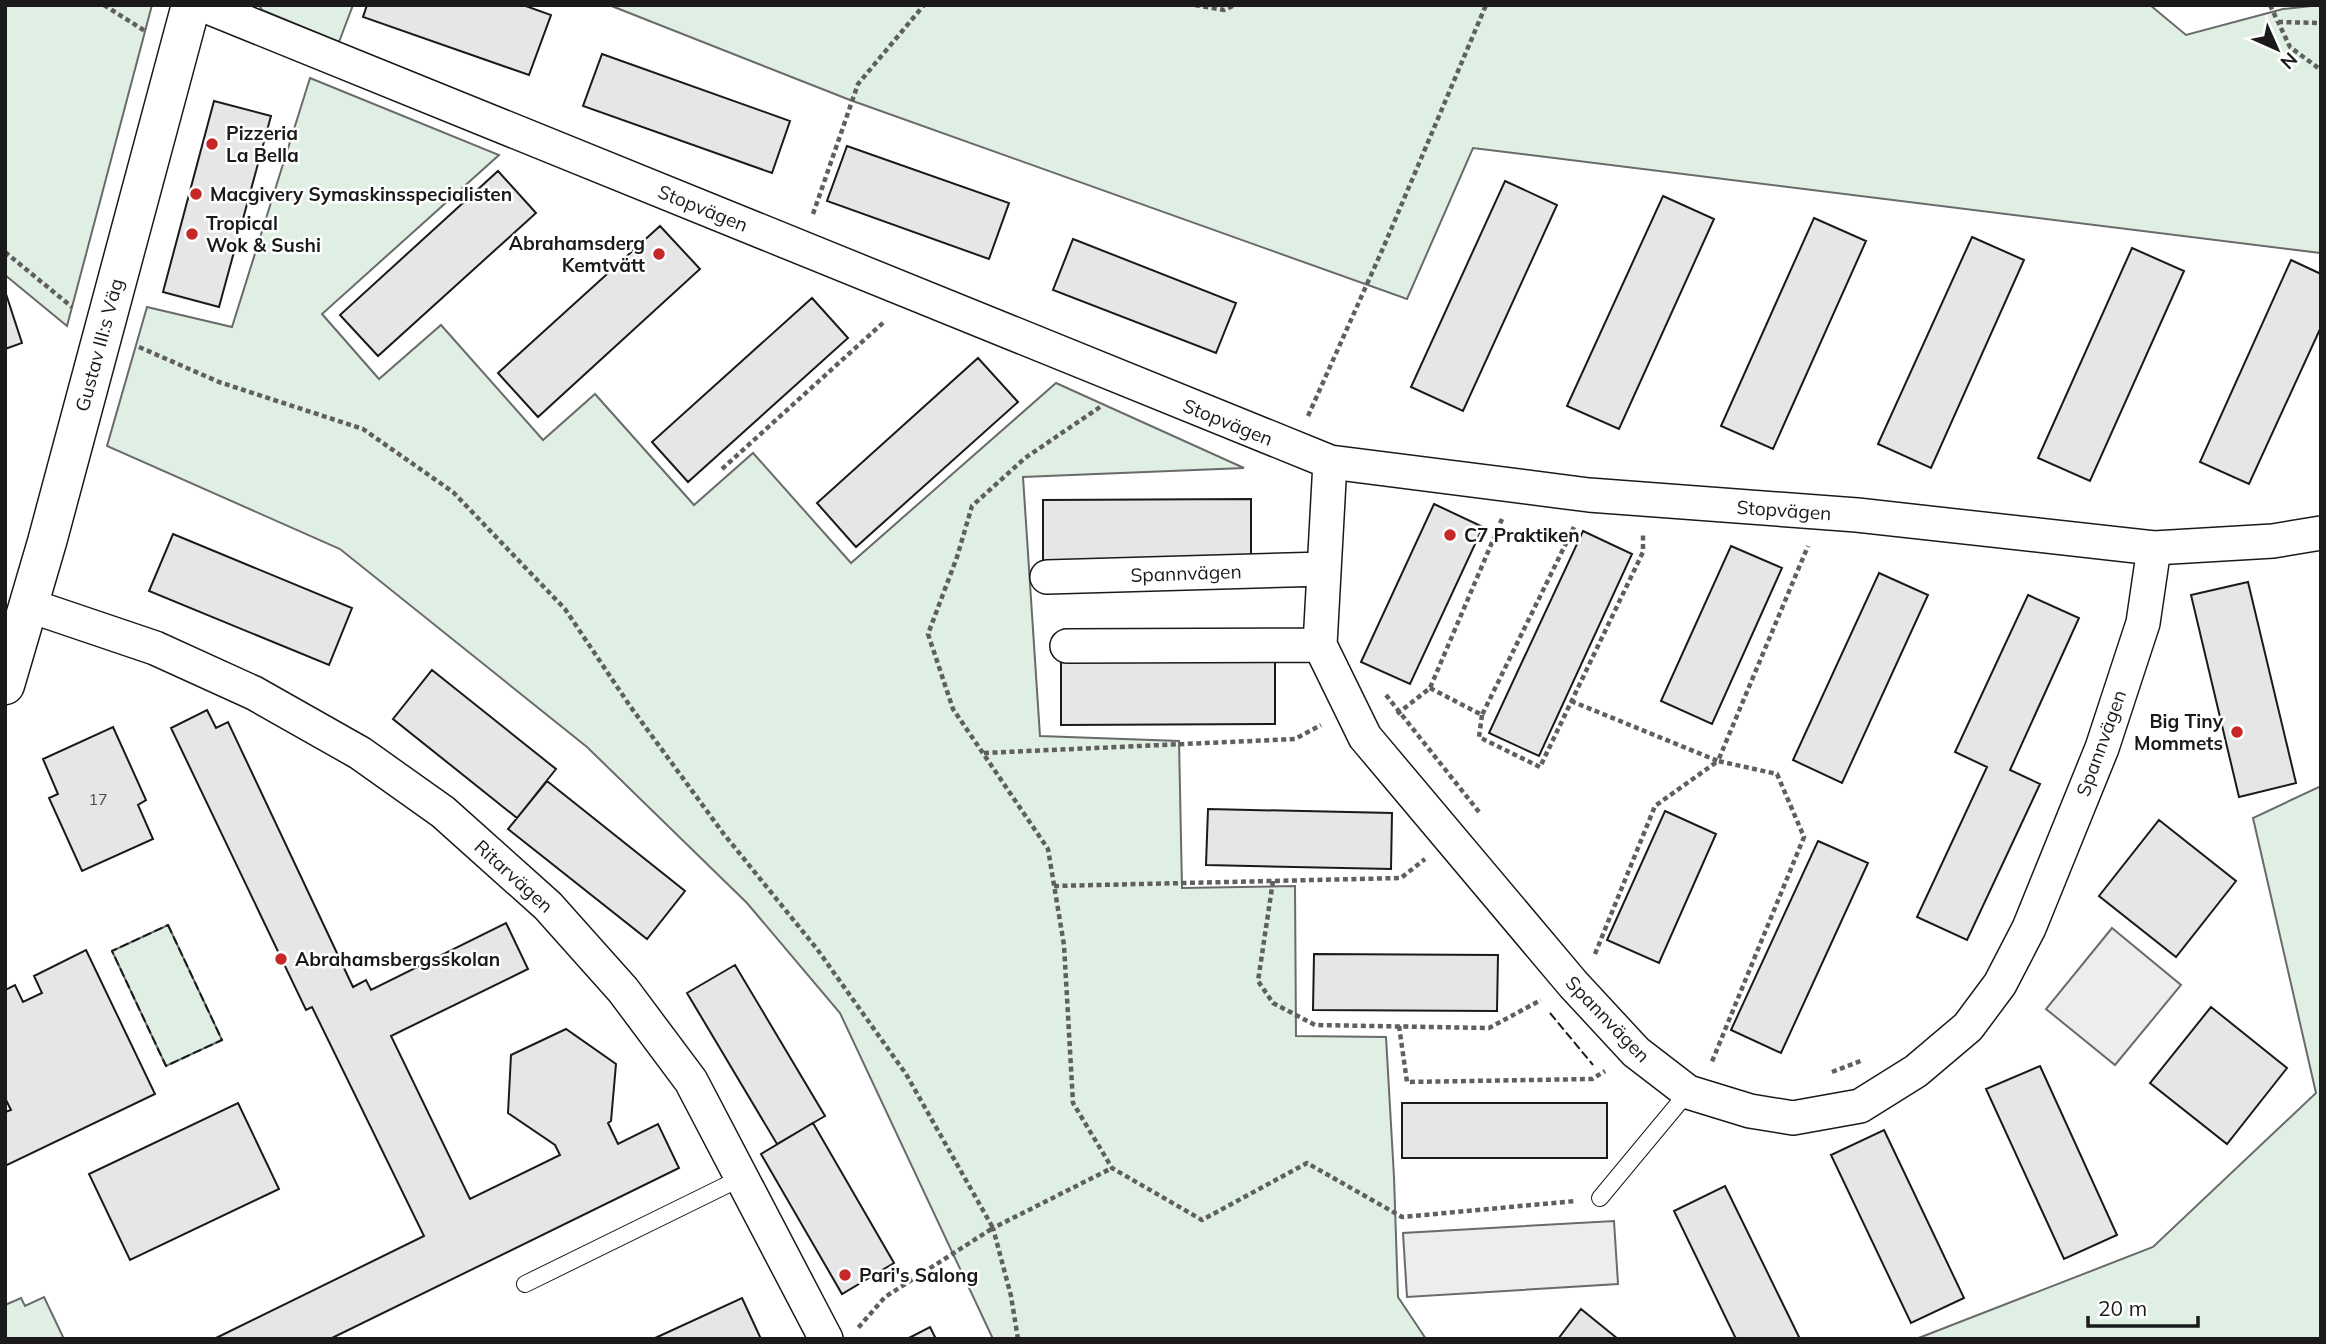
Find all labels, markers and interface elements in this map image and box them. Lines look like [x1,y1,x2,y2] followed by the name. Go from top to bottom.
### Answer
[2242,14,2312,84] north arrow
[2275,47,2303,75] text: N
[226,121,299,167] place label: Pizzeria La Bella
[204,136,220,152] marker: Pizzeria La Bella
[655,179,751,237] street label: Stopvägen
[210,182,512,206] place label: Macgivery Symaskinsspecialisten
[188,186,204,202] marker: Macgivery Symaskinsspecialisten
[206,211,321,257] place label: Tropical Wok & Sushi
[184,226,200,242] marker: Tropical Wok & Sushi
[509,231,645,277] place label: Abrahamsderg Kemtvätt
[651,246,667,262] marker: Abrahamsderg Kemtvätt
[70,276,128,414] street label: Gustav III:s Väg
[1180,393,1276,451] street label: Stopvägen
[1736,495,1832,525] street label: Stopvägen
[1464,523,1580,547] place label: C7 Praktiken
[1442,527,1458,543] marker: C7 Praktiken
[1130,559,1242,587] street label: Spannvägen
[2071,687,2131,799] street label: Spannvägen
[2134,709,2224,755] place label: Big Tiny Mommets
[2229,724,2245,740] marker: Big Tiny Mommets
[88,789,108,809] house number: 17
[470,834,558,918] street label: Ritarvägen
[295,947,500,971] place label: Abrahamsbergsskolan
[273,951,289,967] marker: Abrahamsbergsskolan
[1561,971,1655,1067] street label: Spannvägen
[859,1263,978,1287] place label: Pari's Salong
[837,1267,853,1283] marker: Pari's Salong
[2088,1284,2198,1328] scale bar
[2098,1295,2147,1321] text: 20 m

